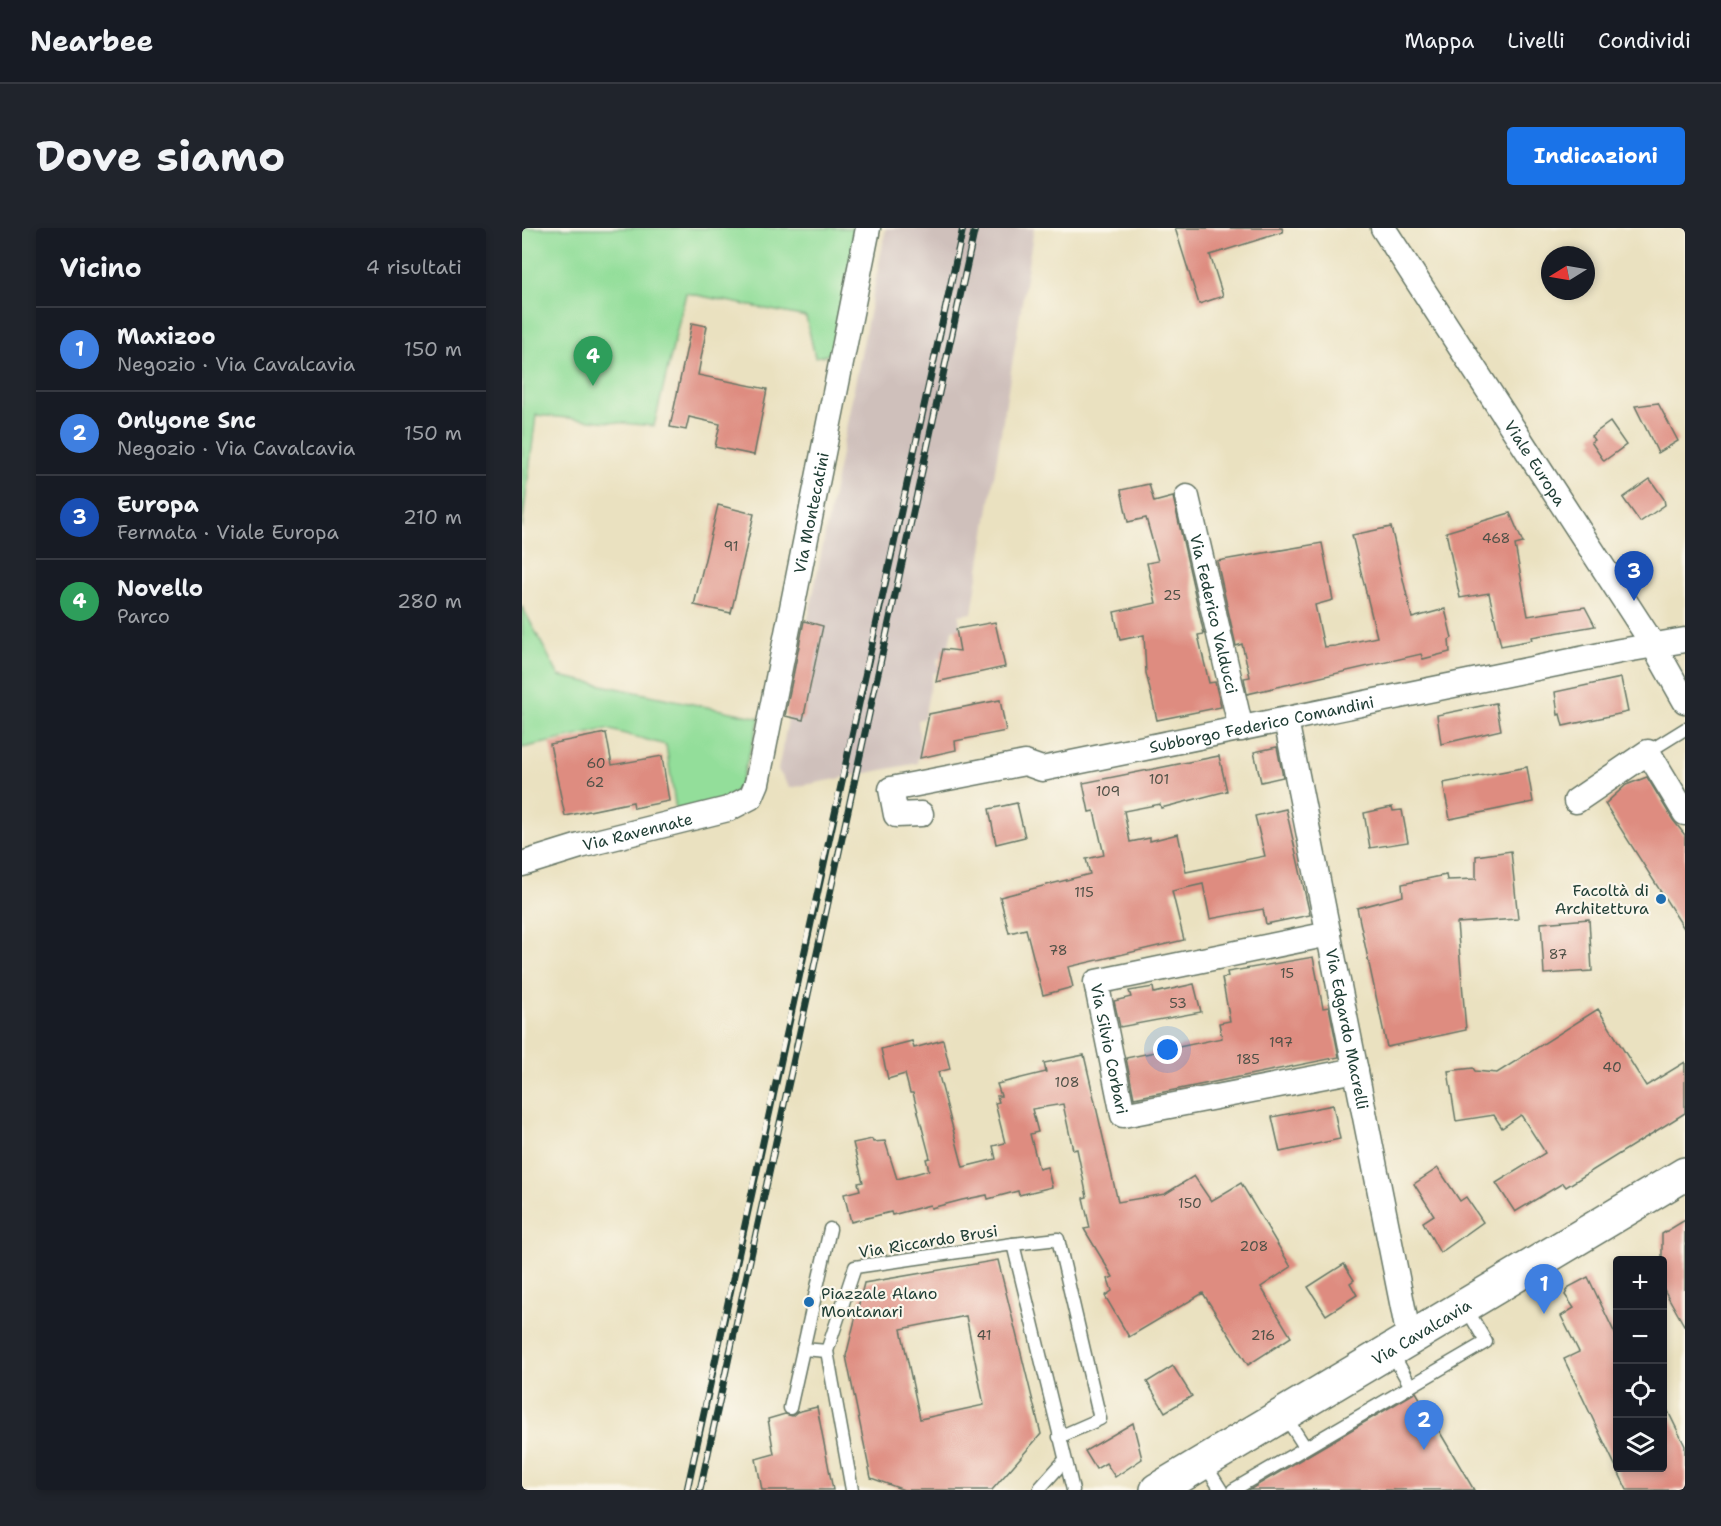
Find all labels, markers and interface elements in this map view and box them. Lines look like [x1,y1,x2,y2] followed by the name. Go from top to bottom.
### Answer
[30,22,153,60] text: Nearbee
[1404,27,1474,55] text: Mappa
[1507,27,1565,55] text: Livelli
[1598,27,1691,55] text: Condividi
[1507,127,1685,185] button: Indicazioni
[36,128,285,184] text: Dove siamo
[1541,246,1595,300] north arrow
[60,250,142,285] text: Vicino
[366,254,462,280] text: 4 risultati
[117,322,215,351] text: Maxizoo
[75,336,84,362] text: 1
[404,336,462,362] text: 150 m
[574,336,612,386] pin: 4
[117,351,355,377] text: Negozio · Via Cavalcavia
[117,406,256,435] text: Onlyone Snc
[1499,416,1570,510] street label: Viale Europa
[73,420,87,446] text: 2
[404,420,462,446] text: 150 m
[117,435,355,461] text: Negozio · Via Cavalcavia
[789,450,834,575] street label: Via Montecatini
[117,490,199,519] text: Europa
[73,504,87,530] text: 3
[403,504,462,530] text: 210 m
[117,519,339,545] text: Fermata · Viale Europa
[1482,529,1510,547] house number: 468
[1185,532,1242,696] street label: Via Federico Valducci
[723,537,739,555] house number: 91
[1614,552,1654,601] pin: 3
[117,574,203,603] text: Novello
[1163,586,1181,604] house number: 25
[73,588,87,614] text: 4
[397,588,462,614] text: 280 m
[117,603,170,629] text: Parco
[1147,691,1376,758] street label: Subborgo Federico Comandini
[586,754,606,772] house number: 60
[1149,770,1169,788] house number: 101
[586,773,604,791] house number: 62
[1096,782,1120,800] house number: 109
[580,808,695,856] street label: Via Ravennate
[1555,880,1649,919] place label: Facoltà di Architettura
[1074,883,1094,901] house number: 115
[1654,892,1668,906] marker: Facoltà di Architettura
[1048,941,1068,959] house number: 78
[1549,945,1567,963] house number: 87
[1321,947,1373,1112] street label: Via Edgardo Macrelli
[1280,964,1294,982] house number: 15
[1086,982,1133,1116] street label: Via Silvio Corbari
[1169,994,1187,1012] house number: 53
[1269,1033,1293,1051] house number: 197
[1153,1035,1182,1064] your location
[1236,1050,1260,1068] house number: 185
[1602,1058,1622,1076] house number: 40
[1055,1073,1079,1091] house number: 108
[1178,1194,1202,1212] house number: 150
[857,1220,999,1263] street label: Via Riccardo Brusi
[1240,1237,1268,1255] house number: 208
[1613,1256,1667,1472] map controls
[1613,1256,1667,1310] button: +
[1524,1264,1564,1314] pin: 1
[821,1283,937,1322] place label: Piazzale Alano Montanari
[1368,1294,1475,1370] street label: Via Cavalcavia
[802,1295,816,1309] marker: Piazzale Alano Montanari
[1613,1310,1667,1364] button: −
[977,1326,991,1344] house number: 41
[1251,1326,1275,1344] house number: 216
[1613,1364,1667,1418] button: locate
[1404,1400,1444,1450] pin: 2
[1613,1418,1667,1472] button: layers

